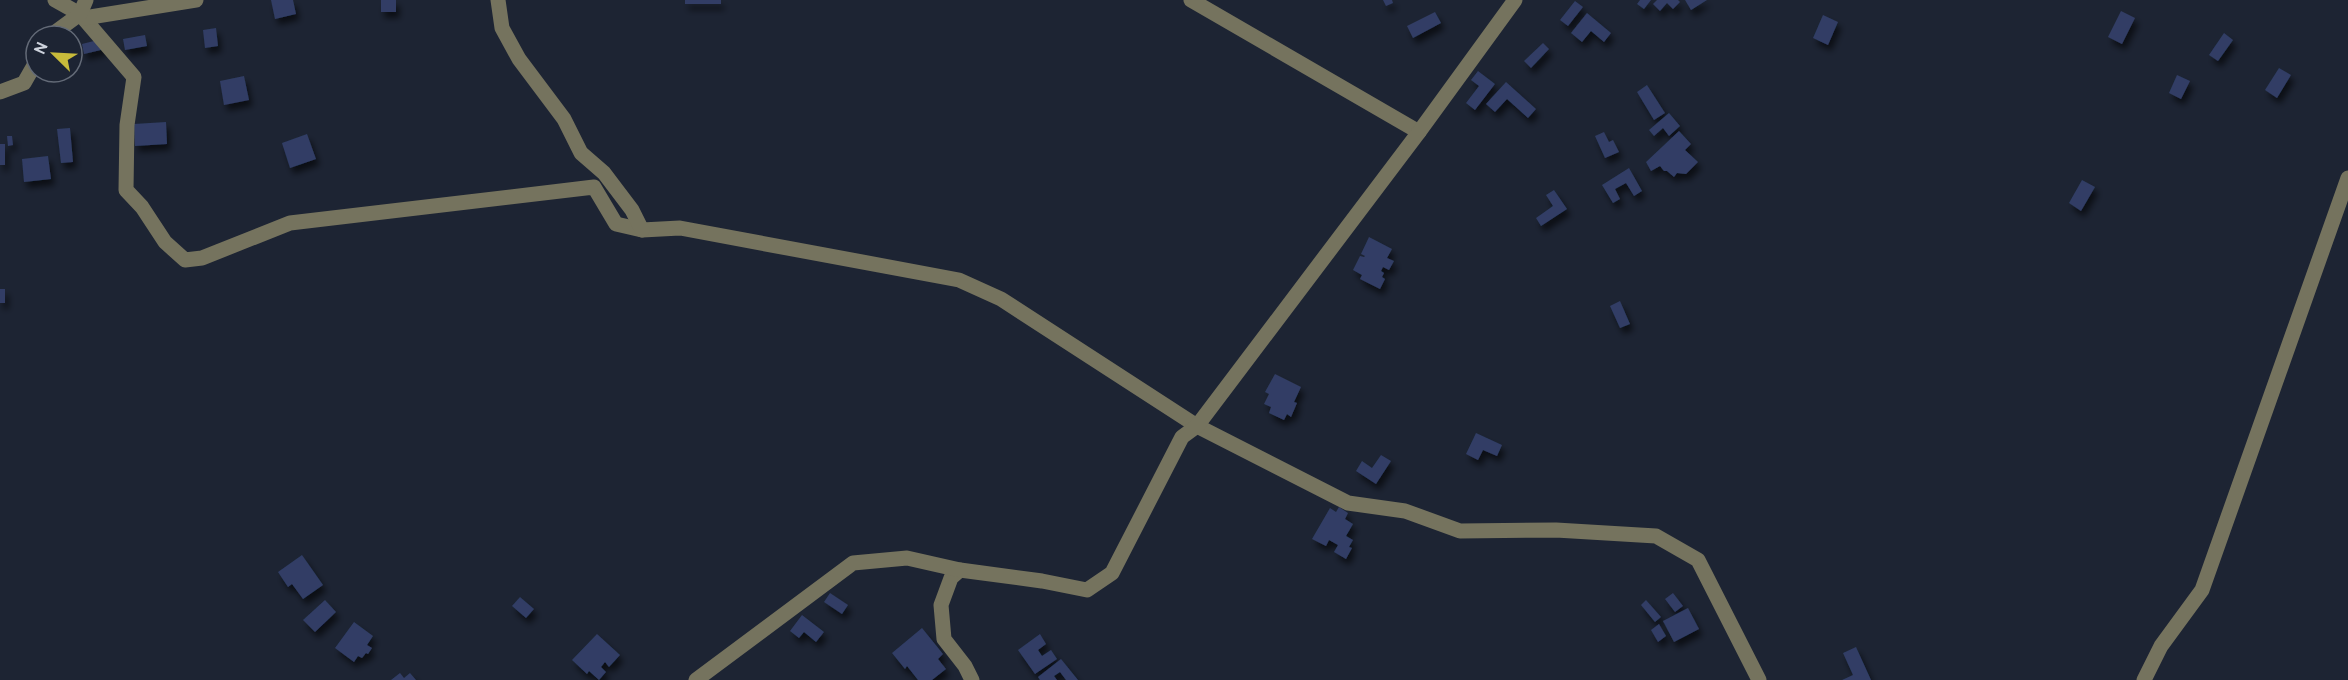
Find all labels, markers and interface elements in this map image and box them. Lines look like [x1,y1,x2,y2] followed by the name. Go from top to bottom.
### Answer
[24,24,84,84] north arrow
[31,39,54,58] text: N

